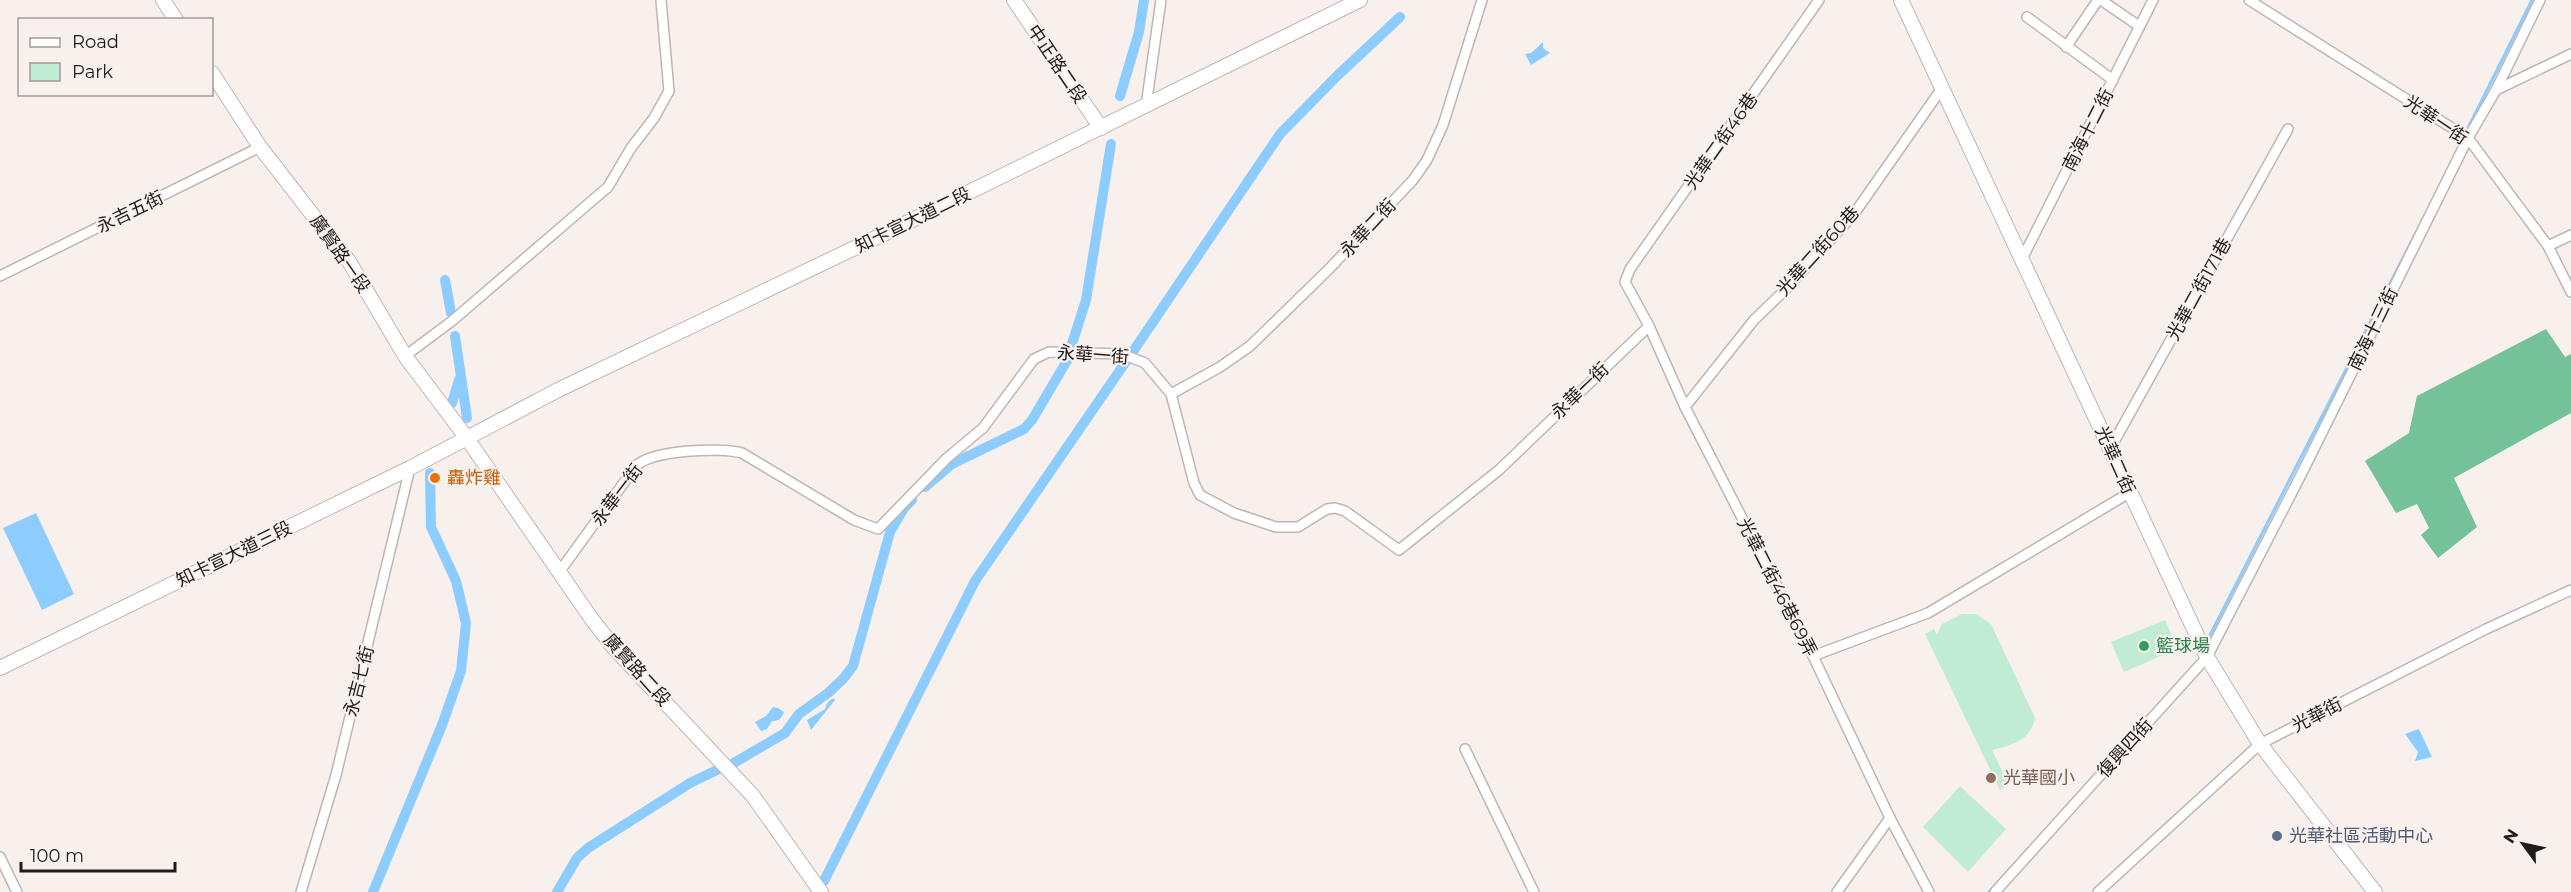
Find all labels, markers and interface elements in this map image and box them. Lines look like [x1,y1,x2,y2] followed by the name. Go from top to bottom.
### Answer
[18,18,213,96] legend
[1023,21,1091,107] street label: 中正路二段
[72,31,119,53] text: Road
[72,61,113,83] text: Park
[2058,85,2118,175] street label: 南海十二街
[1680,88,1762,194] street label: 光華二街46巷
[2400,91,2472,149] street label: 光華一街
[852,182,974,258] street label: 知卡宣大道二段
[93,186,167,238] street label: 永吉五街
[1335,194,1401,262] street label: 永華二街
[1772,202,1864,300] street label: 光華二街60巷
[305,211,375,297] street label: 廣賢路一段
[2162,234,2236,344] street label: 光華二街171巷
[2343,284,2403,374] street label: 南海十三街
[1056,342,1130,368] street label: 永華一街
[1546,358,1614,424] street label: 永華一街
[2090,423,2140,497] street label: 光華二街
[587,460,647,530] street label: 永華一街
[447,467,501,489] place label: 轟炸雞
[428,471,442,485] marker: 轟炸雞
[1733,514,1821,660] street label: 光華二街46巷69弄
[173,516,295,592] street label: 知卡宣大道三段
[599,629,675,711] street label: 廣賢路二段
[2156,635,2210,657] place label: 籃球場
[2137,639,2151,653] marker: 籃球場
[340,643,378,719] street label: 永吉七街
[2288,693,2346,737] street label: 光華街
[2093,714,2157,782] street label: 復興四街
[2003,767,2075,789] place label: 光華國小
[1984,771,1998,785] marker: 光華國小
[2493,814,2553,874] north arrow
[2289,825,2433,847] place label: 光華社區活動中心
[2499,826,2522,847] text: N
[2270,829,2284,843] marker: 光華社區活動中心
[21,835,176,873] scale bar
[30,845,84,867] text: 100 m

